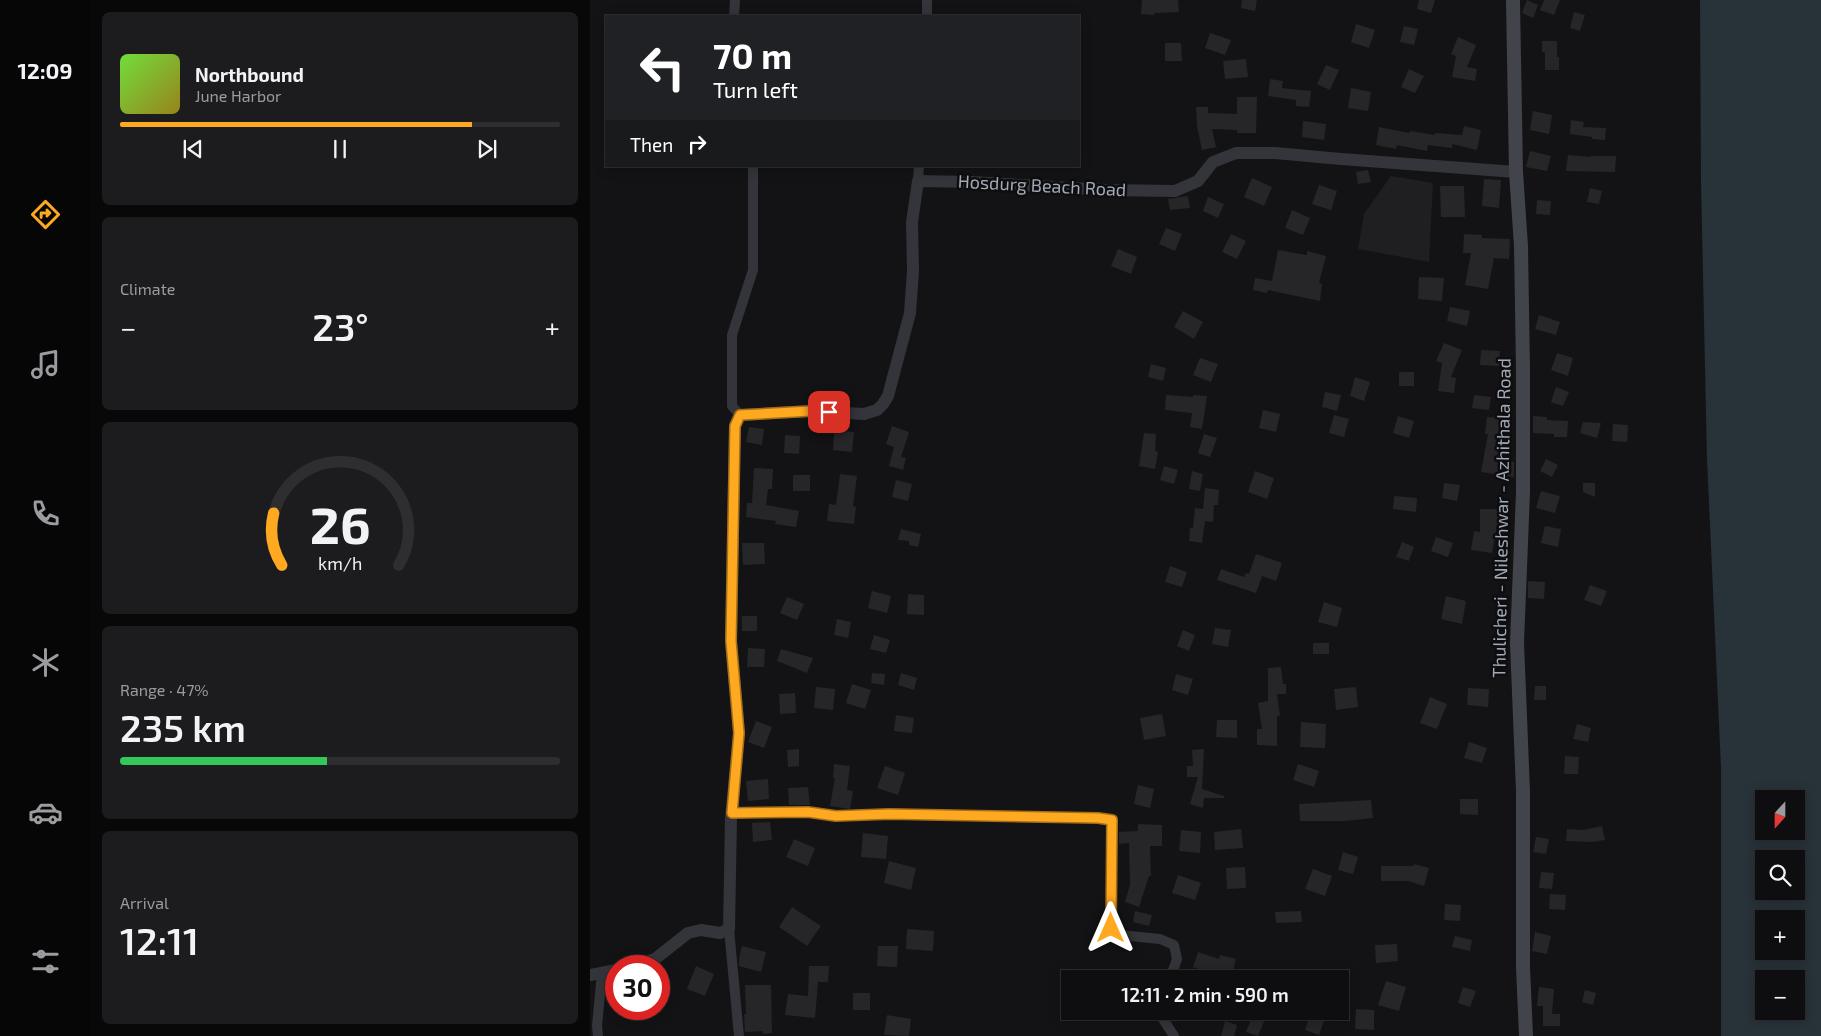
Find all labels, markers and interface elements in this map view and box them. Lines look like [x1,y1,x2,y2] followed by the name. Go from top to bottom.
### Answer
[713,34,792,76] text: 70 m
[630,35,695,100] icon: left
[18,57,72,83] text: 12:09
[195,63,304,86] text: Northbound
[713,76,798,102] text: Turn left
[195,86,282,105] text: June Harbor
[683,130,711,158] icon: right
[630,133,673,156] text: Then
[179,135,207,163] icon: previous
[326,135,354,163] icon: pause
[473,135,501,163] icon: next
[957,170,1127,200] street label: Hosdurg Beach Road
[28,197,63,232] icon: directions
[120,279,175,298] text: Climate
[312,303,369,349] text: 23°
[120,310,136,344] text: −
[545,310,560,344] text: +
[28,347,63,382] icon: music
[1487,358,1515,678] street label: Thulicheri - Nileshwar - Azhithala Road
[808,391,850,433] pin
[815,398,843,426] icon: arrive
[310,492,370,554] text: 26
[28,496,63,531] icon: phone
[318,552,362,574] text: km/h
[28,645,63,680] icon: climate
[120,680,209,699] text: Range · 47%
[120,704,246,750] text: 235 km
[1755,790,1805,840] north arrow
[1755,790,1805,1020] map controls
[28,795,63,830] icon: car
[1755,850,1805,900] button: search
[120,893,169,912] text: Arrival
[1084,901,1136,953] position arrow
[1755,910,1805,960] button: +
[120,917,199,963] text: 12:11
[28,944,63,979] icon: filters
[605,955,670,1020] speed limit sign: 30
[1755,970,1805,1020] button: −
[1121,983,1289,1006] text: 12:11 · 2 min · 590 m

